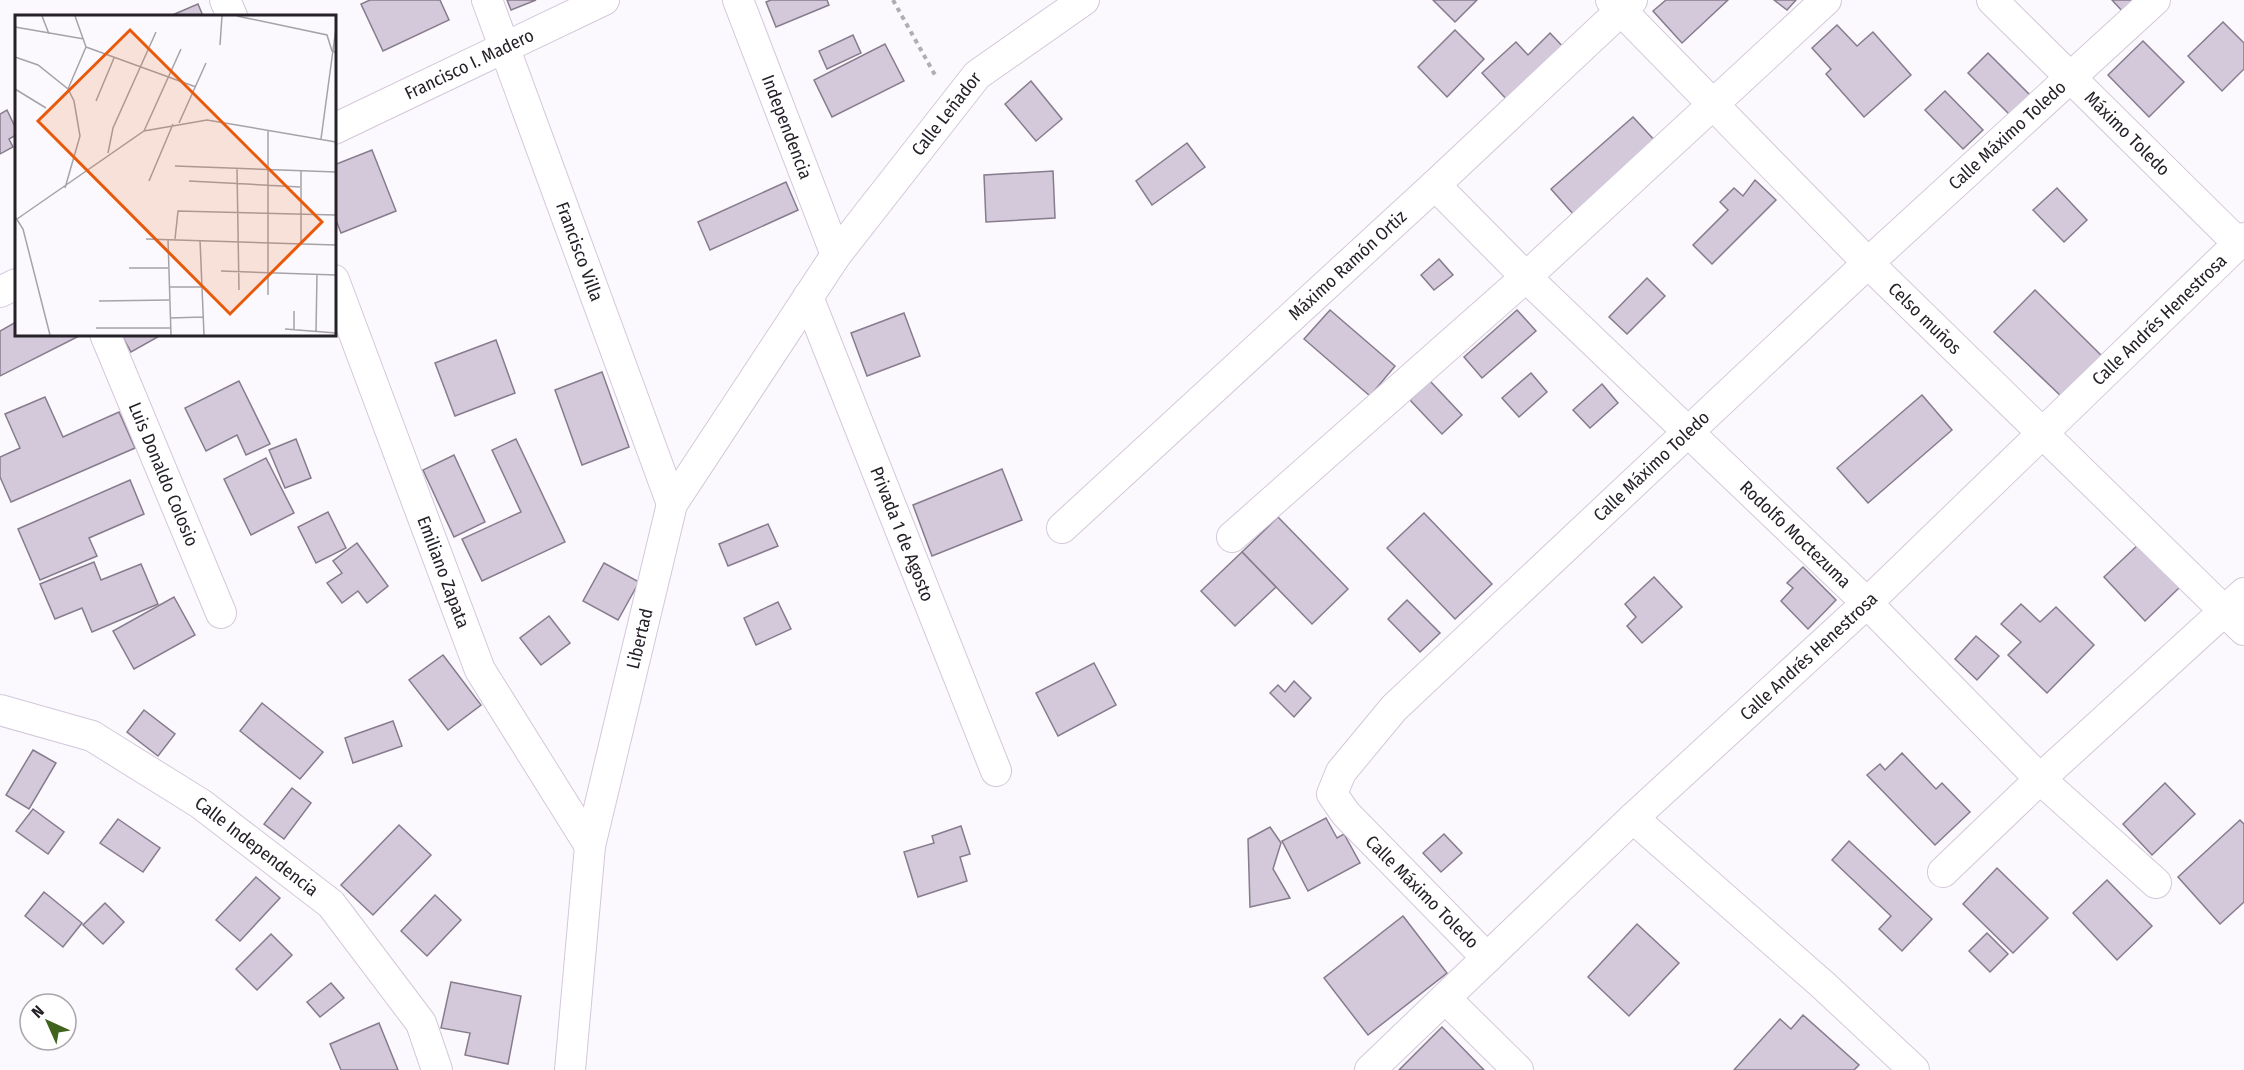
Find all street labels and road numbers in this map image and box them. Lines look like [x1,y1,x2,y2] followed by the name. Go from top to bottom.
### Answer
[401,24,538,105] street label: Francisco I. Madero
[907,67,987,160] street label: Calle Leñador
[757,72,817,182] street label: Independencia
[1944,76,2071,195] street label: Calle Máximo Toledo
[2080,87,2174,180] street label: Máximo Toledo
[551,199,608,305] street label: Francisco Villa
[1284,206,1411,325] street label: Máximo Ramón Ortiz
[2087,250,2231,390] street label: Calle Andrés Henestrosa
[1883,278,1966,359] street label: Celso muños
[124,399,203,550] street label: Luis Donaldo Colosio
[1589,406,1714,526] street label: Calle Máximo Toledo
[865,463,939,605] street label: Privada 1 de Agosto
[1735,476,1856,593] street label: Rodolfo Moctezuma
[412,513,474,631] street label: Emiliano Zapata
[1736,588,1882,725] street label: Calle Andrés Henestrosa
[622,606,658,671] street label: Libertad
[191,792,323,901] street label: Calle Independencia
[1361,831,1483,953] street label: Calle Máximo Toledo

